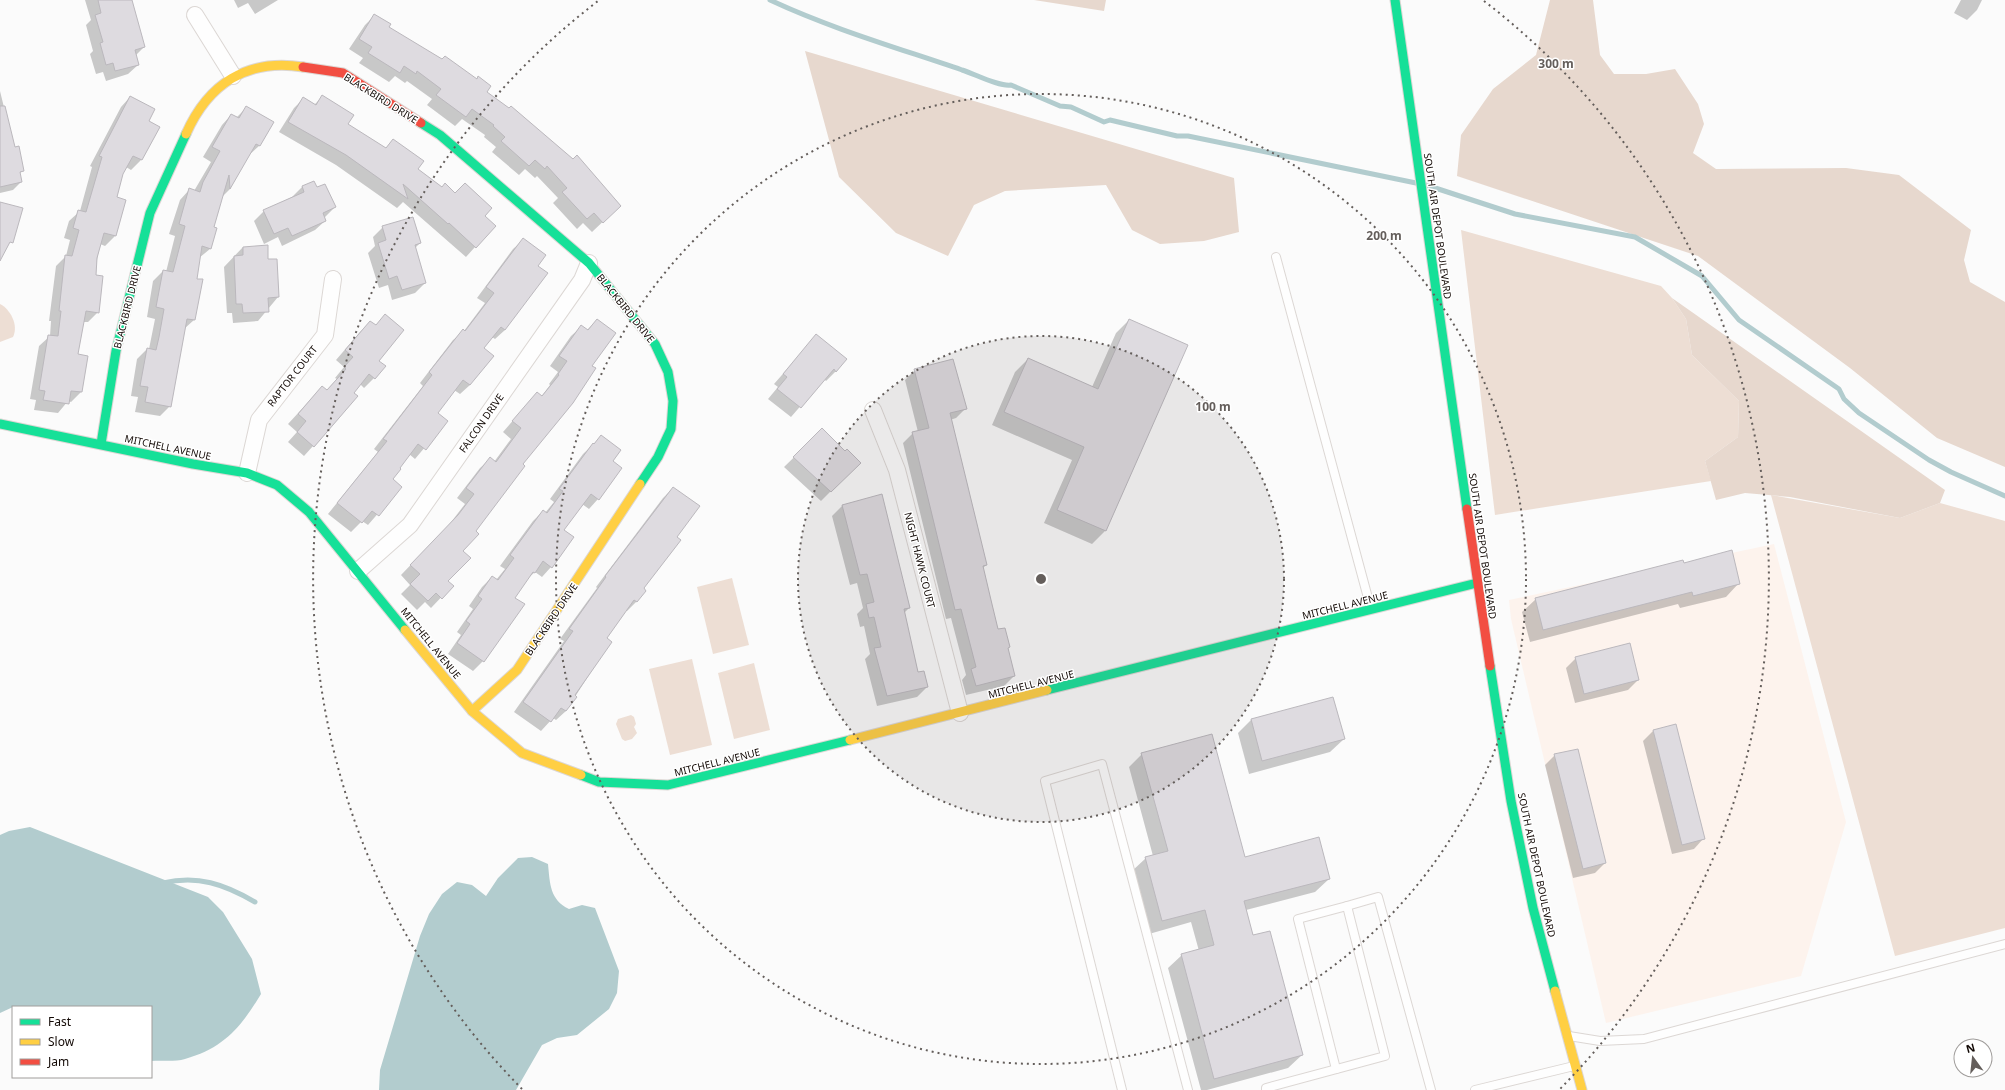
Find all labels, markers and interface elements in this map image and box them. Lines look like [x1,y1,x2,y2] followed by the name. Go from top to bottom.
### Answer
[1538,55,1574,72] text: 300 m
[341,70,421,126] street label: BLACKBIRD DRIVE
[1421,152,1455,300] street label: SOUTH AIR DEPOT BOULEVARD
[1366,227,1402,244] text: 200 m
[110,264,144,350] street label: BLACKBIRD DRIVE
[594,271,658,345] street label: BLACKBIRD DRIVE
[264,342,320,409] street label: RAPTOR COURT
[455,391,507,455] street label: FALCON DRIVE
[1195,398,1231,415] text: 100 m
[123,431,213,463] street label: MITCHELL AVENUE
[1466,472,1500,620] street label: SOUTH AIR DEPOT BOULEVARD
[901,511,939,610] street label: NIGHT HAWK COURT
[1034,572,1048,586] centre of rings
[521,580,581,658] street label: BLACKBIRD DRIVE
[1301,588,1389,622] street label: MITCHELL AVENUE
[398,604,464,682] street label: MITCHELL AVENUE
[987,667,1075,701] street label: MITCHELL AVENUE
[673,745,761,779] street label: MITCHELL AVENUE
[1515,792,1559,938] street label: SOUTH AIR DEPOT BOULEVARD
[12,1006,152,1078] legend
[48,1013,72,1030] text: Fast
[48,1033,75,1050] text: Slow
[1953,1038,1993,1078] north arrow
[1964,1039,1977,1056] text: N
[47,1053,69,1070] text: Jam

